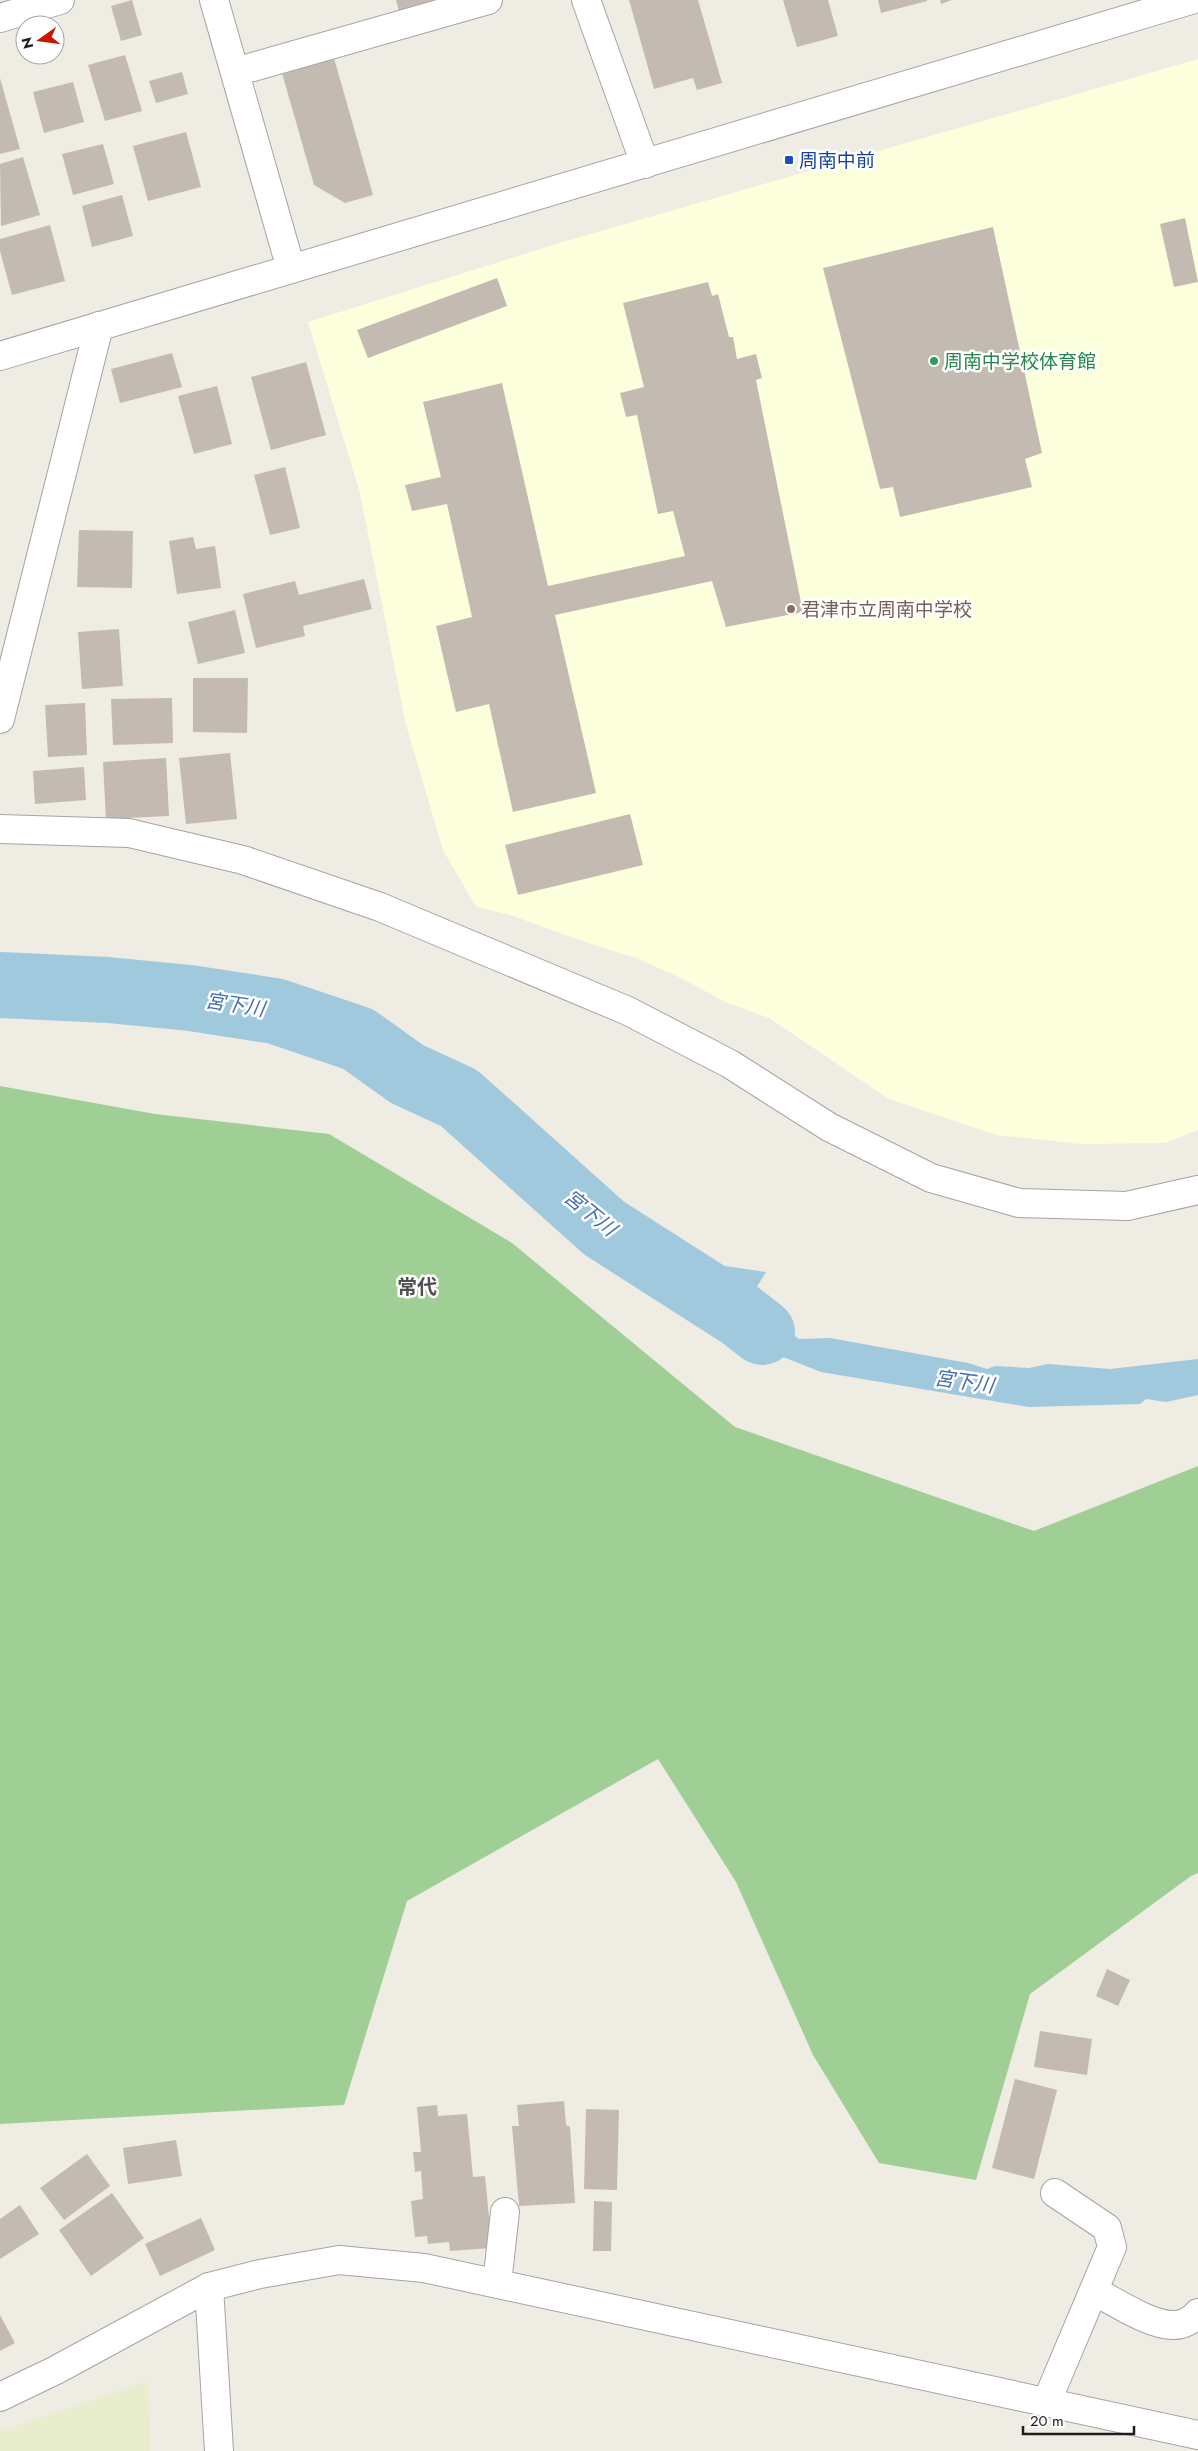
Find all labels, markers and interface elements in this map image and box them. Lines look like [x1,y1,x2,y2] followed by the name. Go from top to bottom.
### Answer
[15,15,65,65] north arrow
[16,35,38,51] text: N
[799,147,875,174] place label: 周南中前
[783,154,795,166] marker: 周南中前
[944,348,1096,375] place label: 周南中学校体育館
[928,355,940,367] marker: 周南中学校体育館
[801,596,972,623] place label: 君津市立周南中学校
[785,603,797,615] marker: 君津市立周南中学校
[203,986,269,1024] water label: 宮下川
[558,1183,624,1244] water label: 宮下川
[397,1273,437,1302] district label: 常代
[932,1363,998,1401] water label: 宮下川
[1023,2404,1134,2436] scale bar
[1030,2410,1064,2432] text: 20 m

